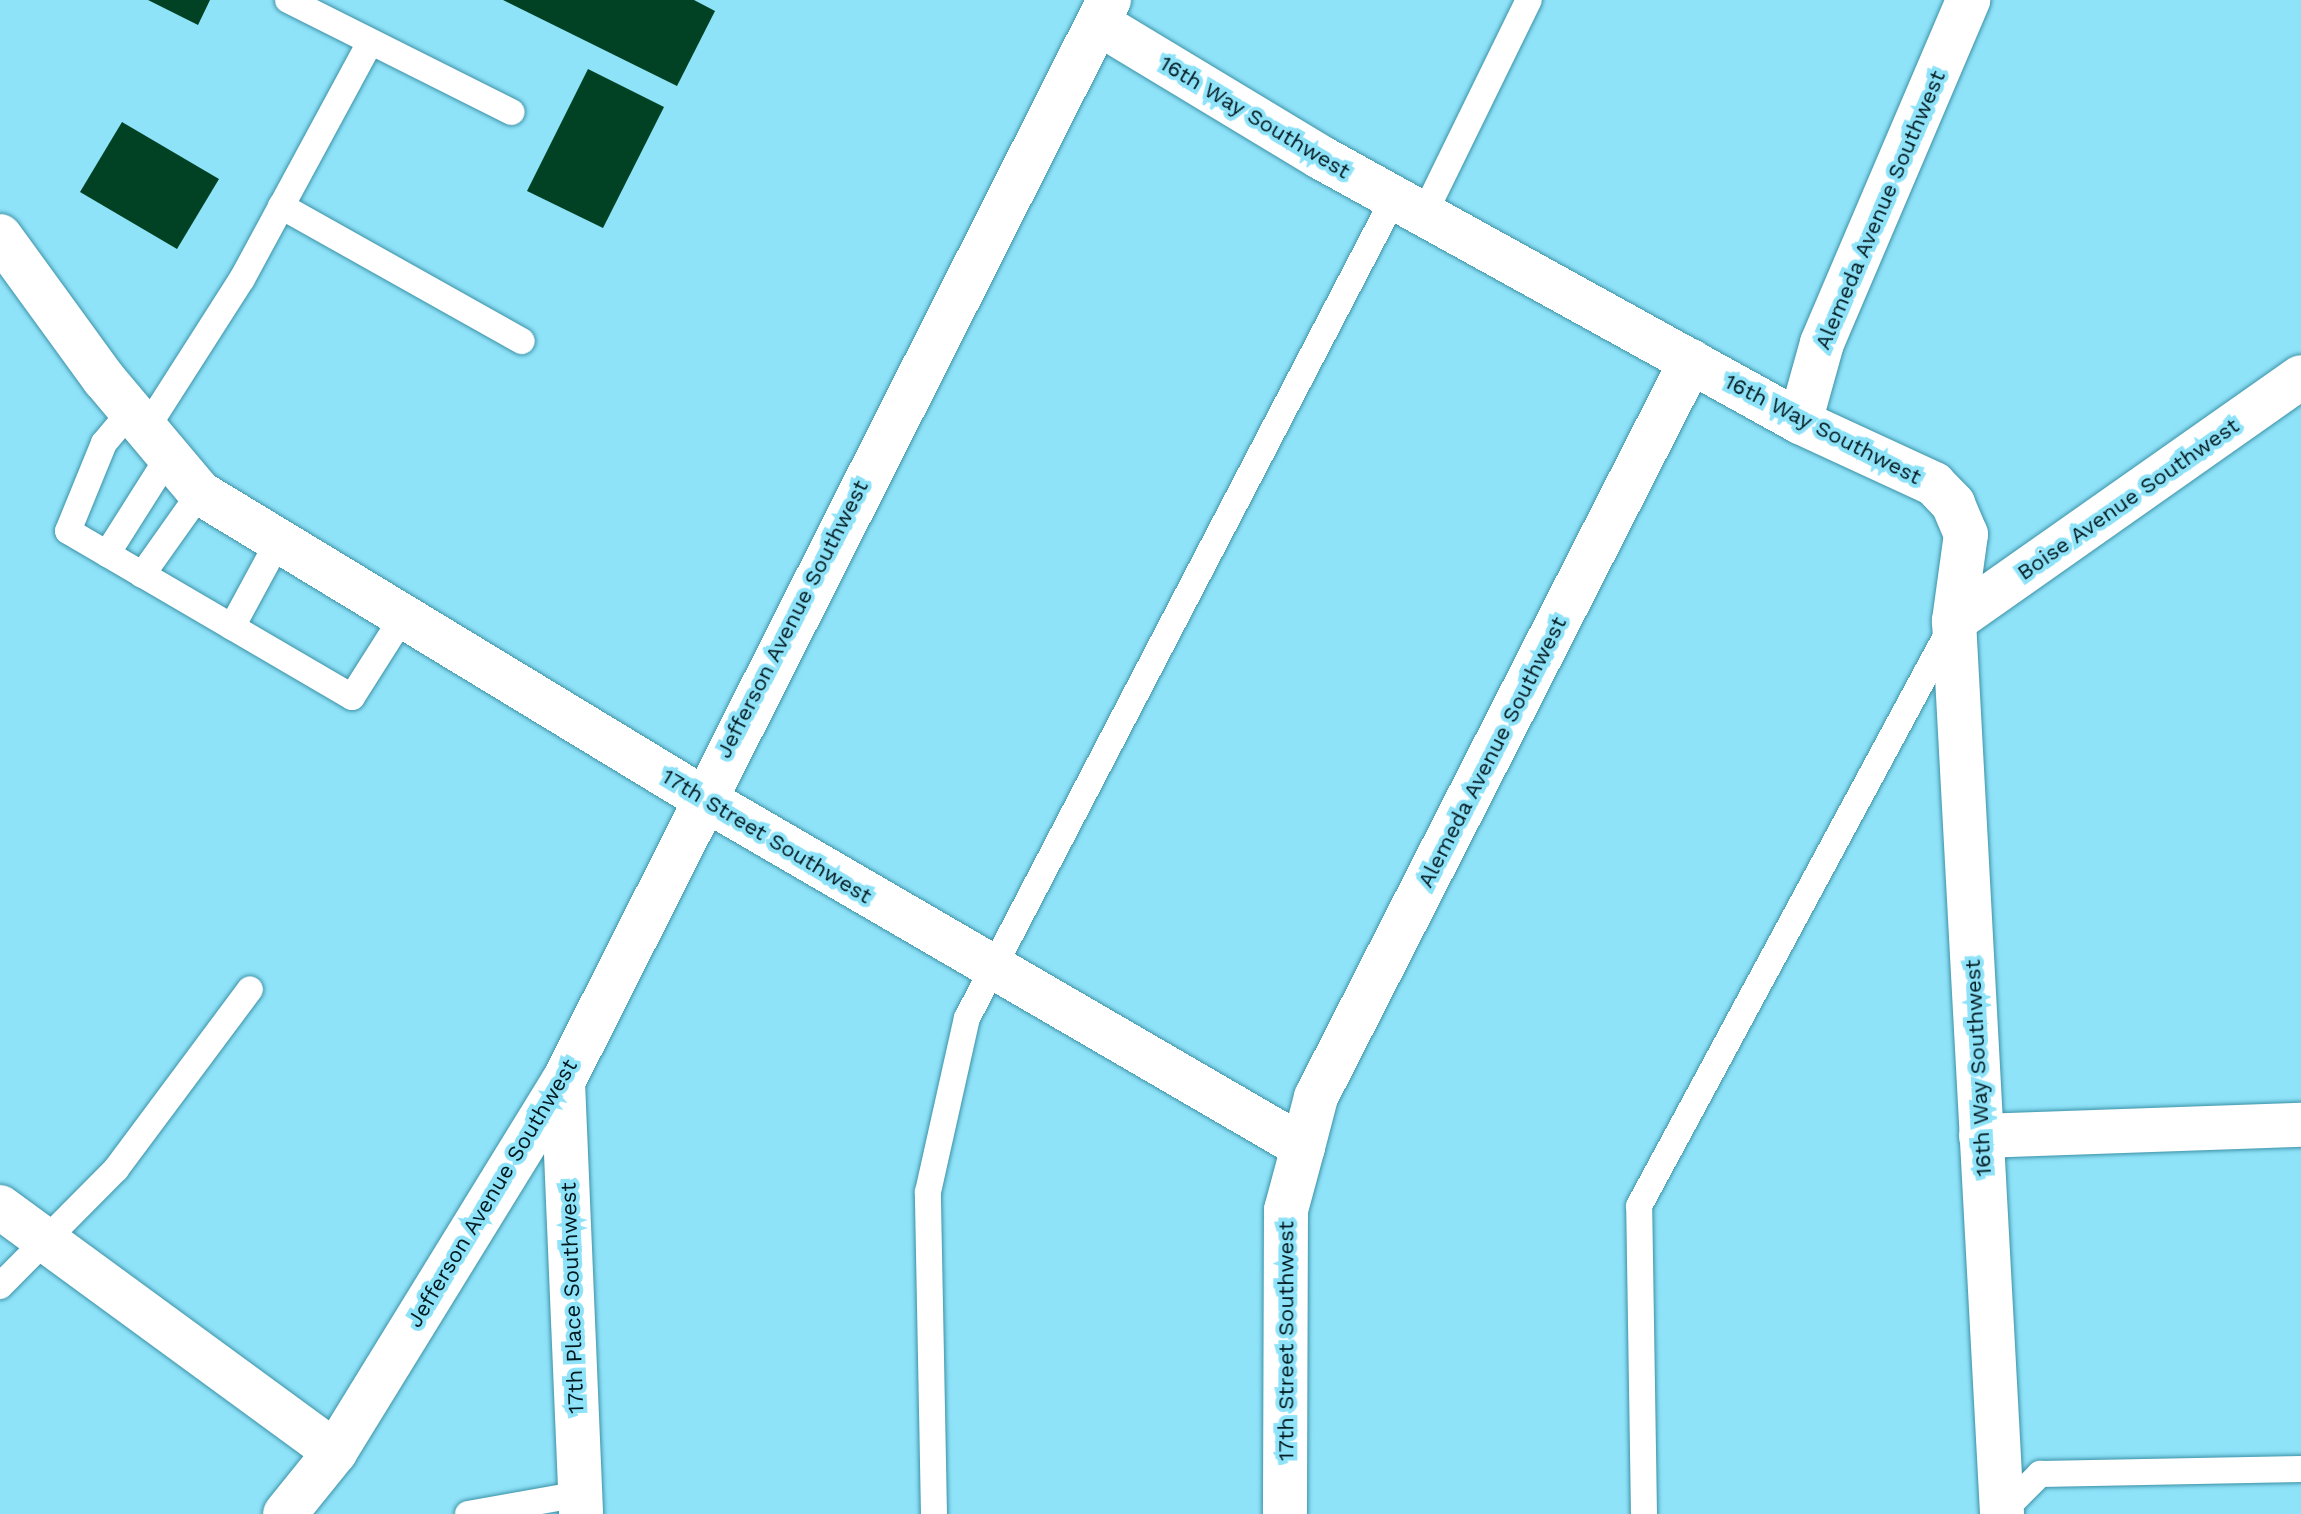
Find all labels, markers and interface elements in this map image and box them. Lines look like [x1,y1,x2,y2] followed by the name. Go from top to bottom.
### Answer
[1155,49,1355,185] street label: 16th Way Southwest
[1809,66,1951,354] street label: Alemeda Avenue Southwest
[1720,368,1926,490] street label: 16th Way Southwest
[2012,412,2244,586] street label: Boise Avenue Southwest
[710,475,874,763] street label: Jefferson Avenue Southwest
[1412,612,1572,892] street label: Alemeda Avenue Southwest
[657,763,877,909] street label: 17th Street Southwest
[1959,958,1997,1178] street label: 16th Way Southwest
[401,1054,583,1332] street label: Jefferson Avenue Southwest
[555,1182,589,1414] street label: 17th Place Southwest
[1273,1221,1299,1461] street label: 17th Street Southwest

